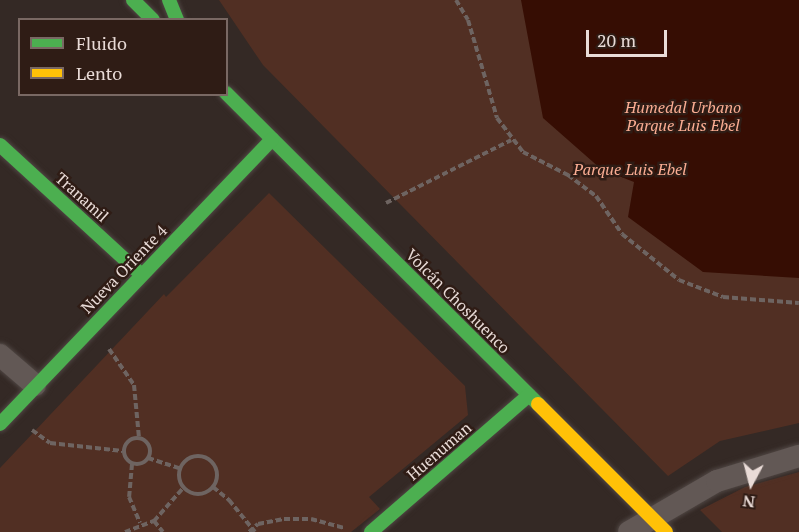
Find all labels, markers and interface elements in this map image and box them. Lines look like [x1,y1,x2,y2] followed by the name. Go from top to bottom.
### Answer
[18,18,228,96] legend
[589,18,670,56] scale bar
[597,28,636,52] text: 20 m
[76,31,127,55] text: Fluido
[76,61,122,85] text: Lento
[625,97,741,135] park label: Humedal Urbano Parque Luis Ebel
[573,159,687,179] park label: Parque Luis Ebel
[52,168,112,226] street label: Tranamil
[77,221,171,317] street label: Nueva Oriente 4
[402,245,514,357] street label: Volcán Choshuenco
[403,418,475,484] street label: Huenuman
[721,454,781,514] north arrow
[741,490,756,514] text: N

